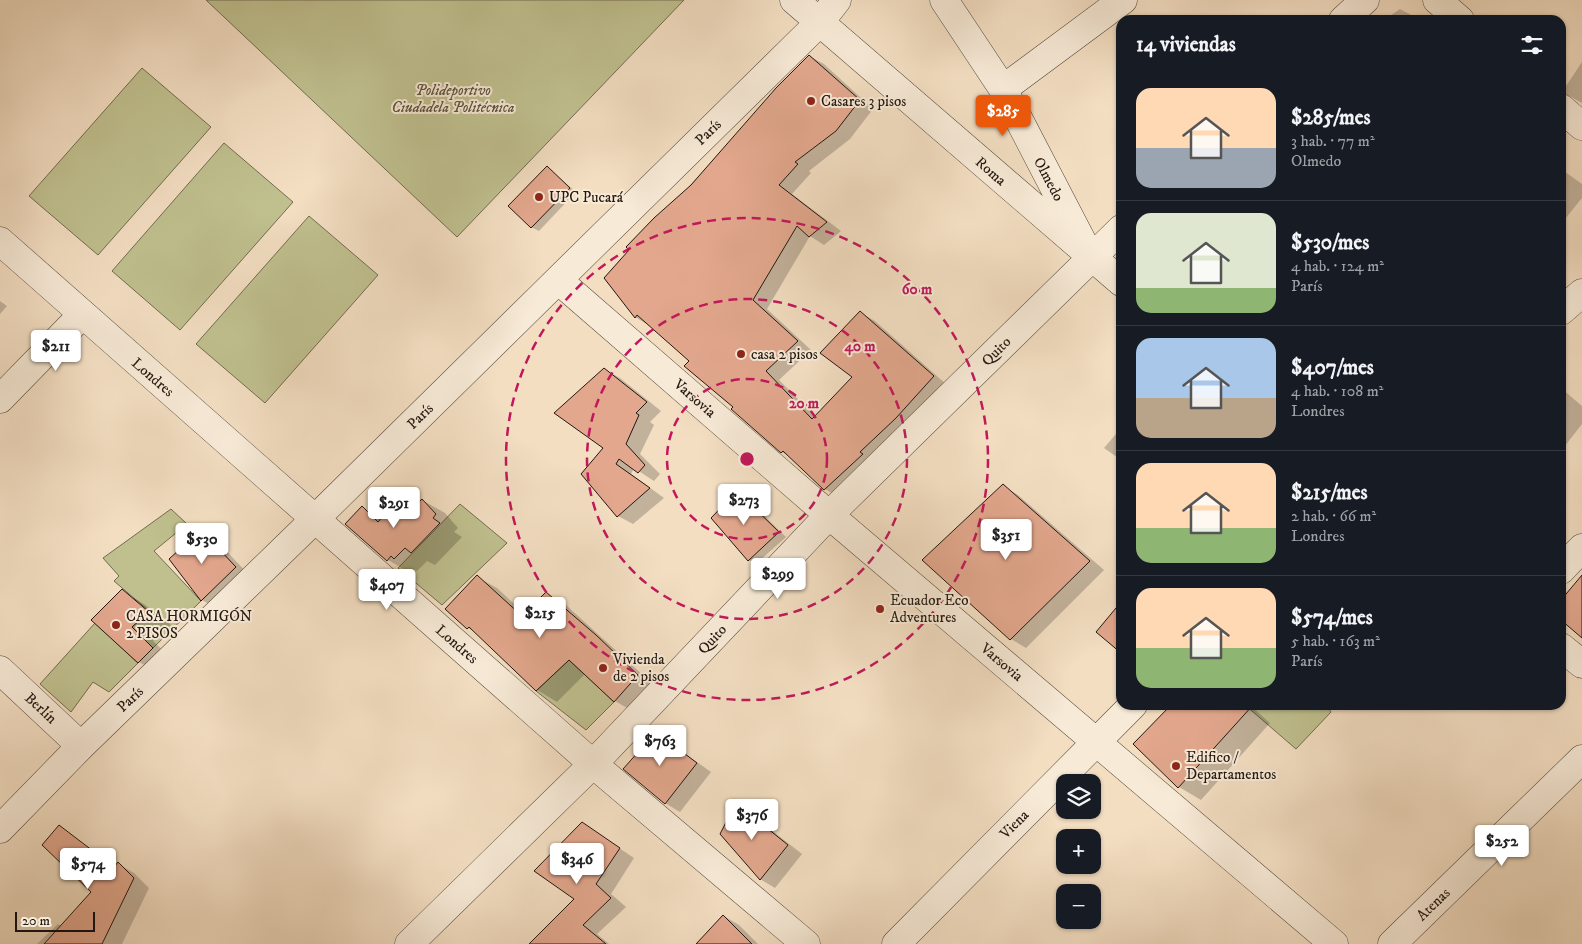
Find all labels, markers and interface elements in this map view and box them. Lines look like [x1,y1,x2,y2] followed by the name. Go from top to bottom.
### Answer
[1518,31,1546,59] icon: filters
[1136,32,1236,58] text: 14 viviendas
[391,81,515,117] park label: Polideportivo Ciudadela Politécnica
[821,92,906,111] place label: Casares 3 pisos
[973,94,1033,137] pin: $285
[805,95,817,107] marker: Casares 3 pisos
[987,101,1019,121] text: $285
[1291,105,1370,131] text: $285/mes
[1176,108,1236,168] icon: home
[691,115,726,150] street label: París
[1291,131,1375,151] text: 3 hab. · 77 m²
[1291,151,1341,171] text: Olmedo
[971,153,1011,190] street label: Roma
[1029,154,1068,205] street label: Olmedo
[549,188,624,207] place label: UPC Pucará
[533,191,545,203] marker: UPC Pucará
[1291,230,1369,256] text: $530/mes
[1176,233,1236,293] icon: home
[1291,256,1384,276] text: 4 hab. · 124 m²
[1291,276,1323,296] text: París
[902,280,933,299] text: 60 m
[26,330,86,372] pin: $211
[978,333,1015,370] street label: Quito
[42,336,70,356] text: $211
[843,337,876,356] text: 40 m
[751,345,818,364] place label: casa 2 pisos
[735,348,747,360] marker: casa 2 pisos
[128,354,178,401] street label: Londres
[1291,355,1374,381] text: $407/mes
[1176,358,1236,418] icon: home
[669,374,720,422] street label: Varsovia
[1291,381,1383,401] text: 4 hab. · 108 m²
[789,394,820,413] text: 20 m
[403,399,438,434] street label: París
[1291,401,1345,421] text: Londres
[738,450,756,468] centre of rings
[1291,480,1368,506] text: $215/mes
[1176,483,1236,543] icon: home
[714,484,774,526] pin: $273
[364,486,424,529] pin: $291
[729,490,759,510] text: $273
[379,493,409,513] text: $291
[1291,506,1376,526] text: 2 hab. · 66 m²
[976,518,1036,561] pin: $351
[172,522,232,565] pin: $530
[992,525,1020,545] text: $351
[1291,526,1345,546] text: Londres
[186,529,218,549] text: $530
[748,558,808,600] pin: $299
[762,564,794,584] text: $299
[357,568,417,611] pin: $407
[370,575,404,595] text: $407
[890,591,969,627] place label: Ecuador Eco Adventures
[510,596,570,639] pin: $215
[525,603,555,623] text: $215
[874,603,886,615] marker: Ecuador Eco Adventures
[1291,605,1373,631] text: $574/mes
[126,607,252,643] place label: CASA HORMIGÓN 2 PISOS
[1176,608,1236,668] icon: home
[110,619,122,631] marker: CASA HORMIGÓN 2 PISOS
[694,620,731,658] street label: Quito
[432,621,482,668] street label: Londres
[1291,631,1380,651] text: 5 hab. · 163 m²
[976,638,1027,686] street label: Varsovia
[612,650,669,686] place label: Vivienda de 2 pisos
[1291,651,1323,671] text: París
[597,662,609,674] marker: Vivienda de 2 pisos
[113,682,148,716] street label: París
[20,689,61,728] street label: Berlín
[630,724,690,767] pin: $763
[644,731,676,751] text: $763
[1186,748,1276,784] place label: Edifico / Departamentos
[1170,760,1182,772] marker: Edifico / Departamentos
[1056,774,1101,929] map controls
[1056,774,1101,819] button: layers
[722,798,782,841] pin: $376
[736,805,768,825] text: $376
[995,805,1033,844] street label: Viena
[1472,824,1532,867] pin: $252
[1056,829,1101,874] button: +
[1486,831,1518,851] text: $252
[547,842,607,885] pin: $346
[58,848,118,890] pin: $574
[561,849,593,869] text: $346
[71,854,105,874] text: $574
[1056,884,1101,929] button: −
[1412,884,1454,925] street label: Atenas
[15,909,95,932] scale bar
[22,912,50,930] text: 20 m

